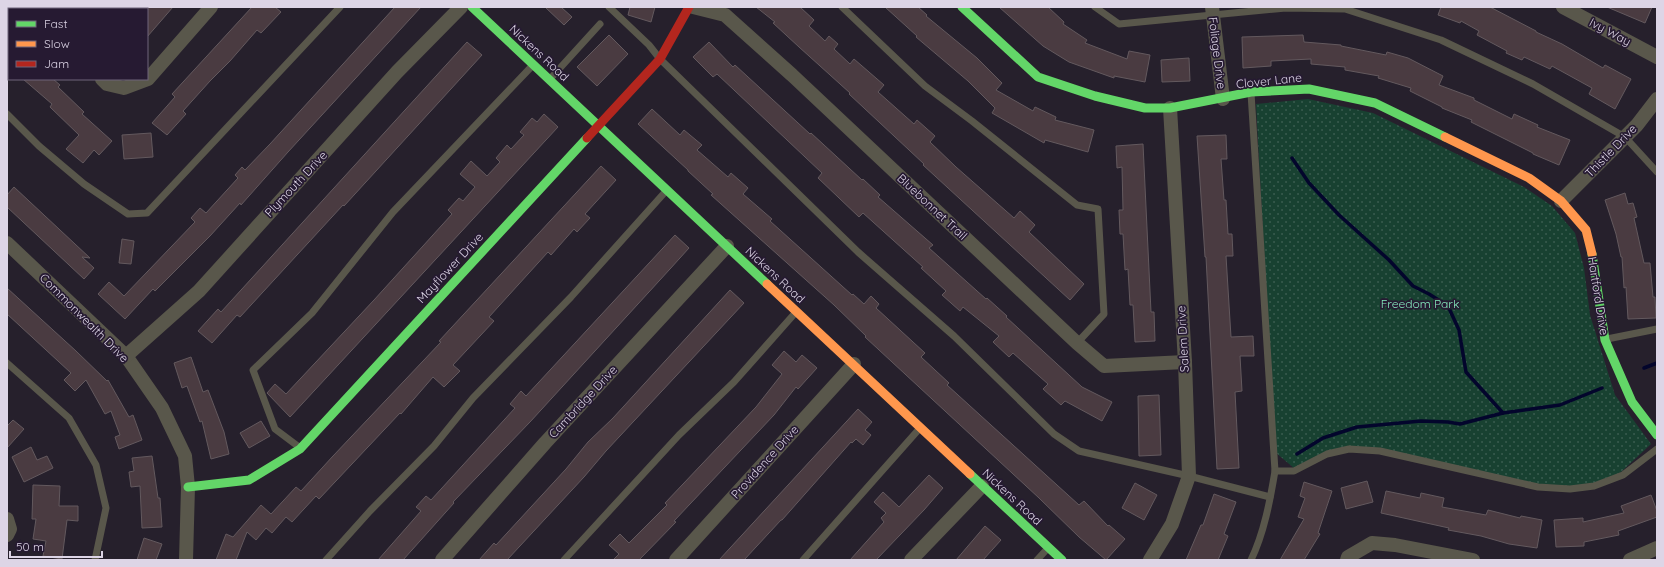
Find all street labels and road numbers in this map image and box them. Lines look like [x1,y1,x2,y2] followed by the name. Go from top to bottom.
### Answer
[1587,14,1634,49] street label: Ivy Way
[1206,16,1229,90] street label: Foliage Drive
[506,21,572,84] street label: Nickens Road
[1235,70,1303,91] street label: Clover Lane
[1582,121,1640,180] street label: Thistle Drive
[261,147,330,220] street label: Plymouth Drive
[894,170,970,243] street label: Bluebonnet Trail
[413,229,486,306] street label: Mayflower Drive
[742,243,808,306] street label: Nickens Road
[1585,256,1612,336] street label: Hartford Drive
[37,270,132,366] street label: Commonwealth Drive
[1173,305,1192,373] street label: Salem Drive
[545,362,620,441] street label: Cambridge Drive
[728,422,802,502] street label: Providence Drive
[979,465,1045,528] street label: Nickens Road

